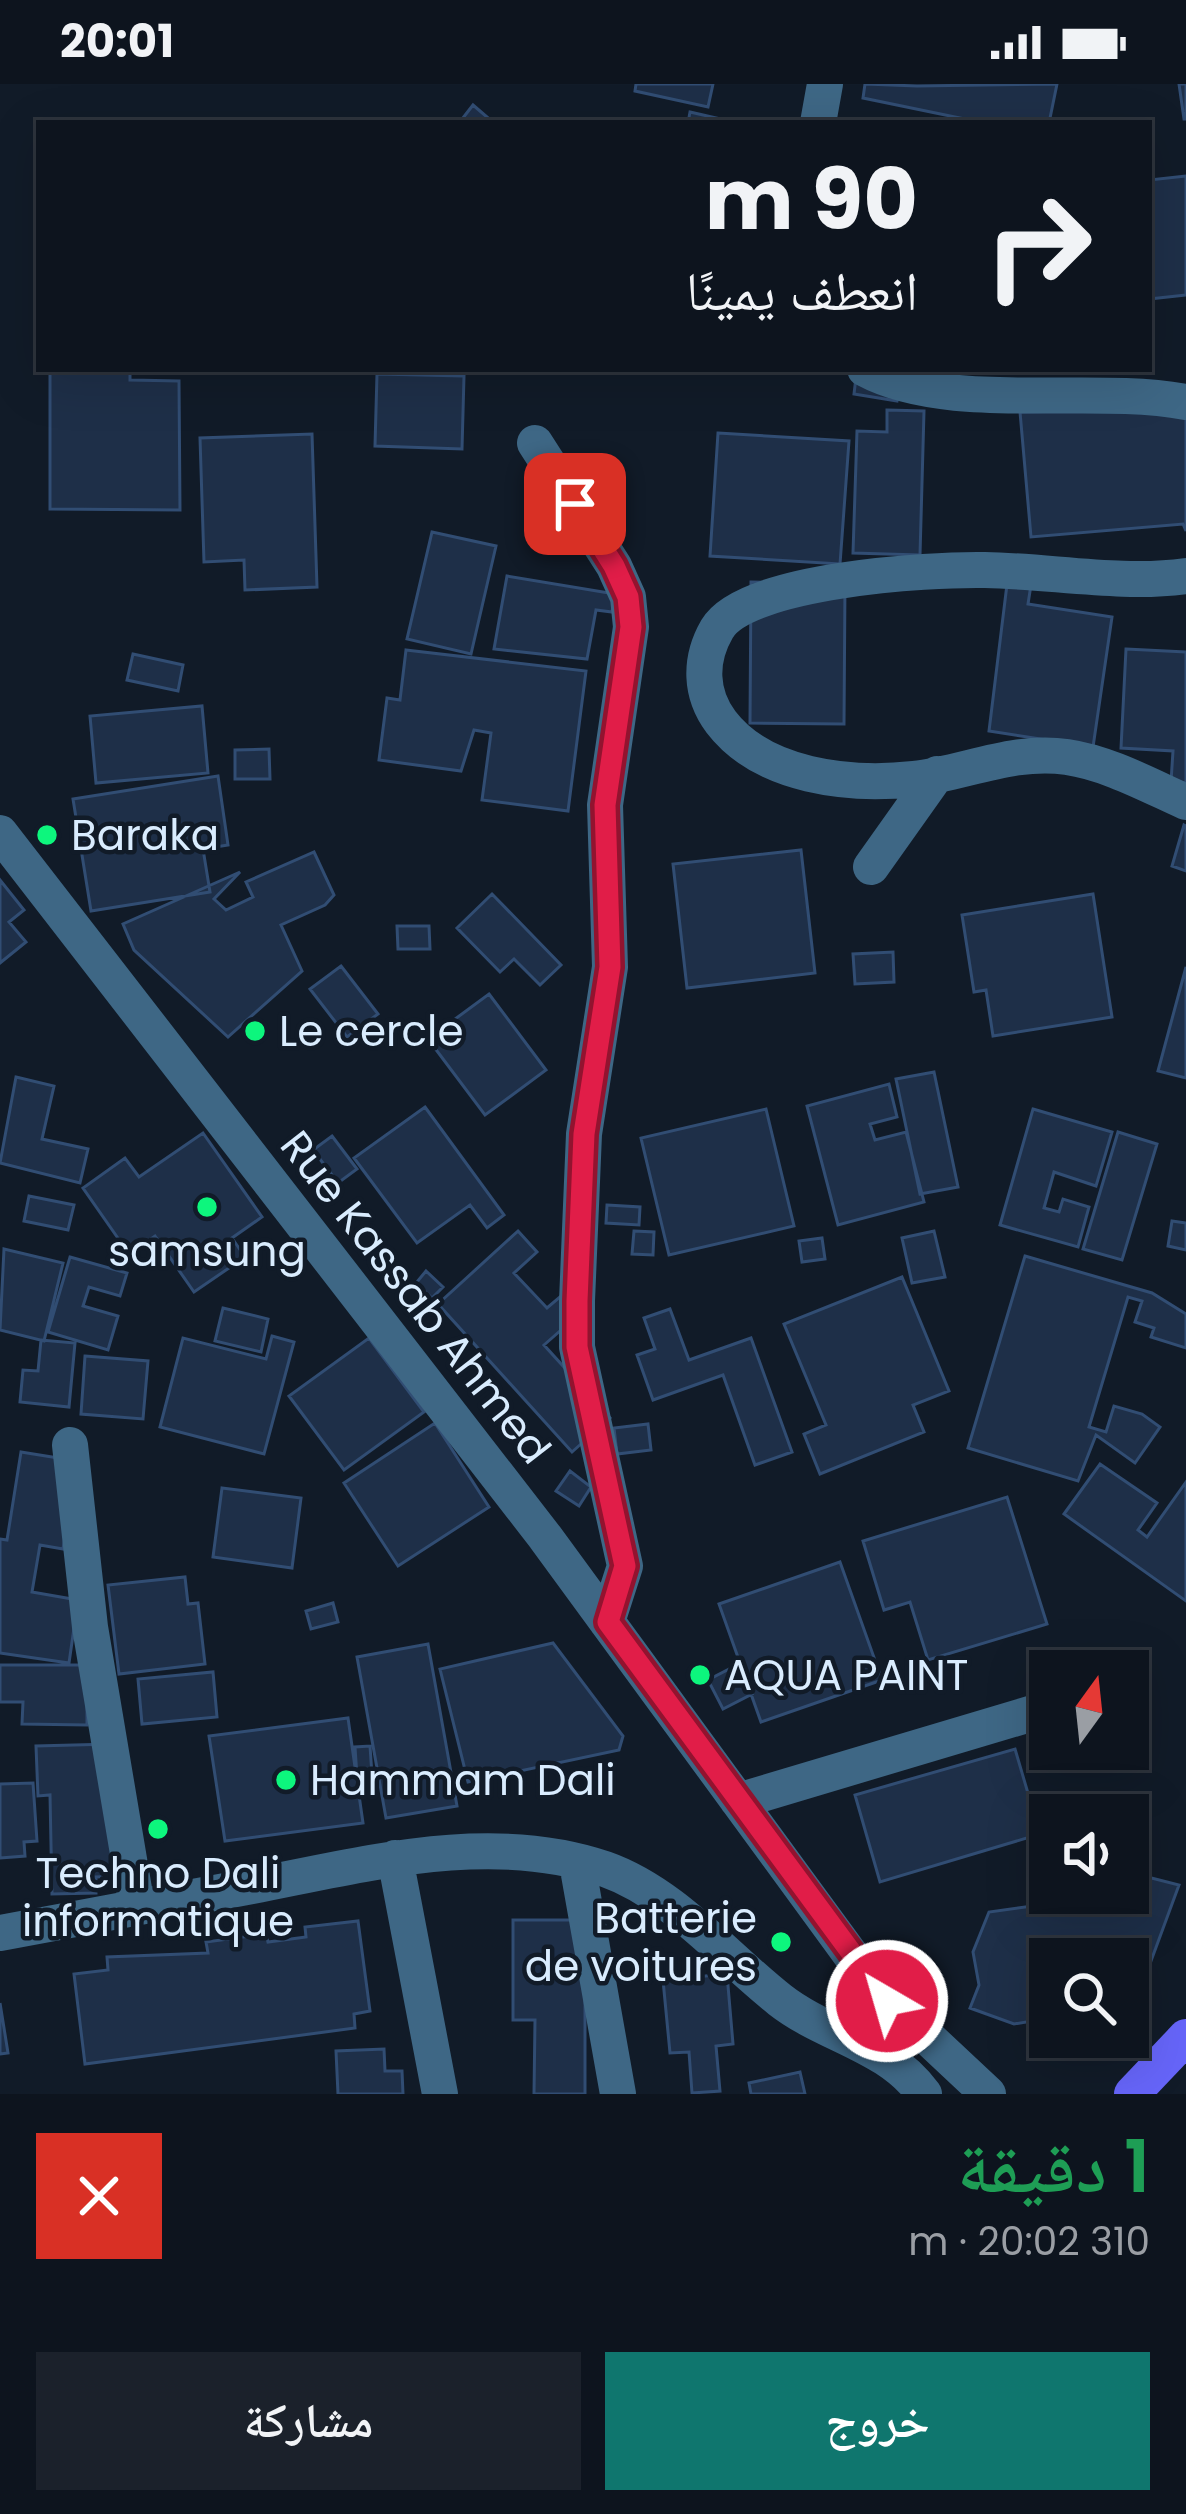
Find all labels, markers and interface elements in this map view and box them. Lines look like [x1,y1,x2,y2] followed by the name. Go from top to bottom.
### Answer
[60,10,174,73] text: 20:01
[705,141,918,258] text: 90 m
[960,168,1116,324] icon: right
[686,253,918,329] text: انعطف يمينًا
[524,453,626,555] pin
[542,471,608,537] icon: arrive
[71,806,219,865] place label: Baraka
[34,822,60,848] marker: Baraka
[279,1002,463,1061] place label: Le cercle
[242,1018,268,1044] marker: Le cercle
[267,1118,564,1476] street label: Rue Kassab Ahmed
[194,1194,220,1220] marker: samsung
[108,1222,306,1281] place label: samsung
[724,1646,968,1705] place label: AQUA PAINT
[1029,1650,1149,1770] north arrow
[1029,1650,1149,2058] map controls
[687,1662,713,1688] marker: AQUA PAINT
[310,1751,616,1810] place label: Hammam Dali
[273,1767,299,1793] marker: Hammam Dali
[1029,1794,1149,1914] button: sound
[145,1816,171,1842] marker: Techno Dali informatique
[22,1844,294,1951] place label: Techno Dali informatique
[525,1889,757,1996] place label: Batterie de voitures
[768,1929,794,1955] marker: Batterie de voitures
[824,1938,950,2064] position arrow
[1029,1938,1149,2058] button: search
[957,2116,1150,2217] text: 1 دقيقة
[36,2133,162,2259] button: close
[908,2214,1150,2269] text: 310 m · 20:02
[36,2352,581,2490] button: مشاركة
[605,2352,1150,2490] button: خروج

